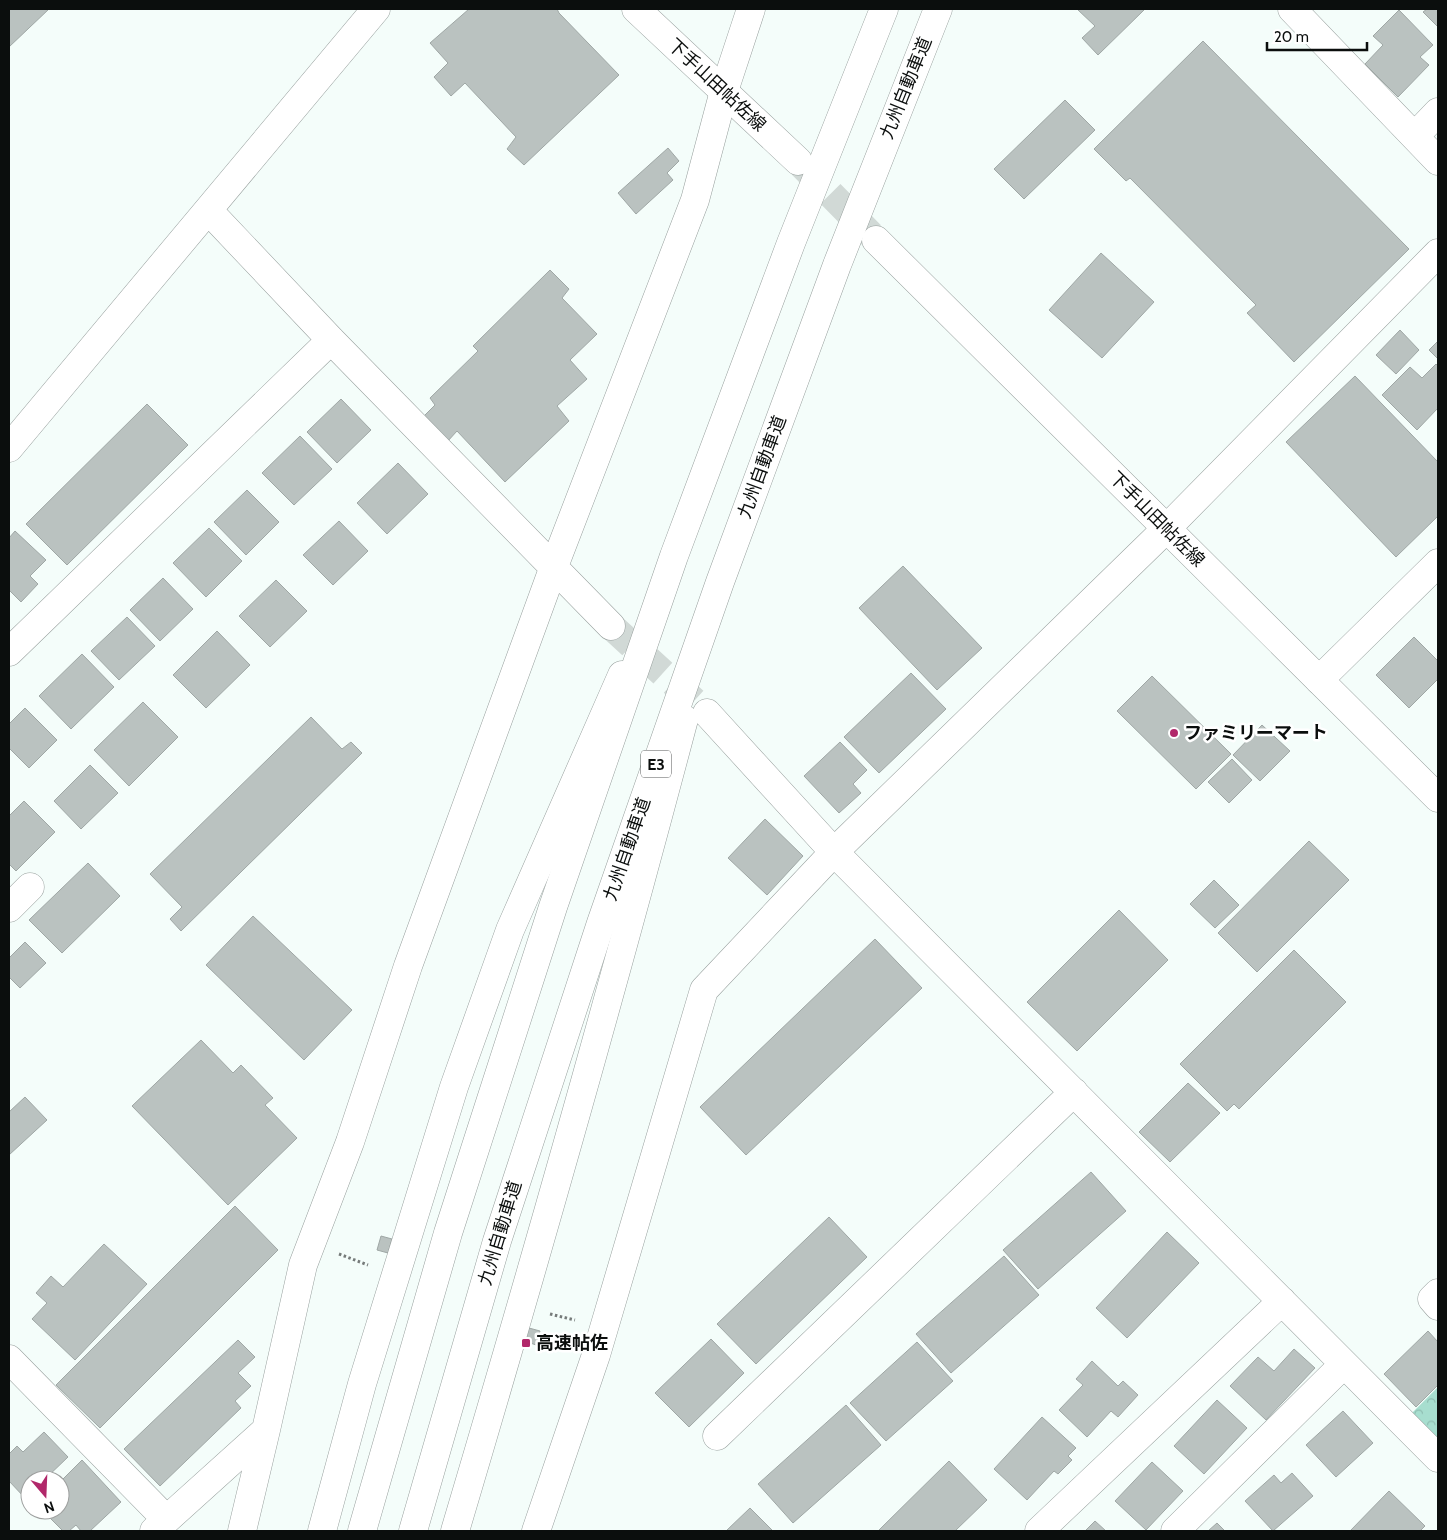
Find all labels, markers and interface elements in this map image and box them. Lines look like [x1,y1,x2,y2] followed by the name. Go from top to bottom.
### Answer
[1267,20,1367,52] scale bar
[1274,28,1309,46] text: 20 m
[663,34,771,136] street label: 下手山田帖佐線
[876,34,936,142] street label: 九州自動車道
[733,412,791,522] street label: 九州自動車道
[1105,467,1209,571] street label: 下手山田帖佐線
[1184,722,1328,744] place label: ファミリーマート
[1168,727,1180,739] marker: ファミリーマート
[641,751,671,778] road number: E3
[599,794,655,904] street label: 九州自動車道
[474,1178,526,1288] street label: 九州自動車道
[536,1332,608,1354] place label: 高速帖佐
[520,1337,532,1349] marker: 高速帖佐
[20,1470,70,1520] north arrow
[42,1497,57,1517] text: N

